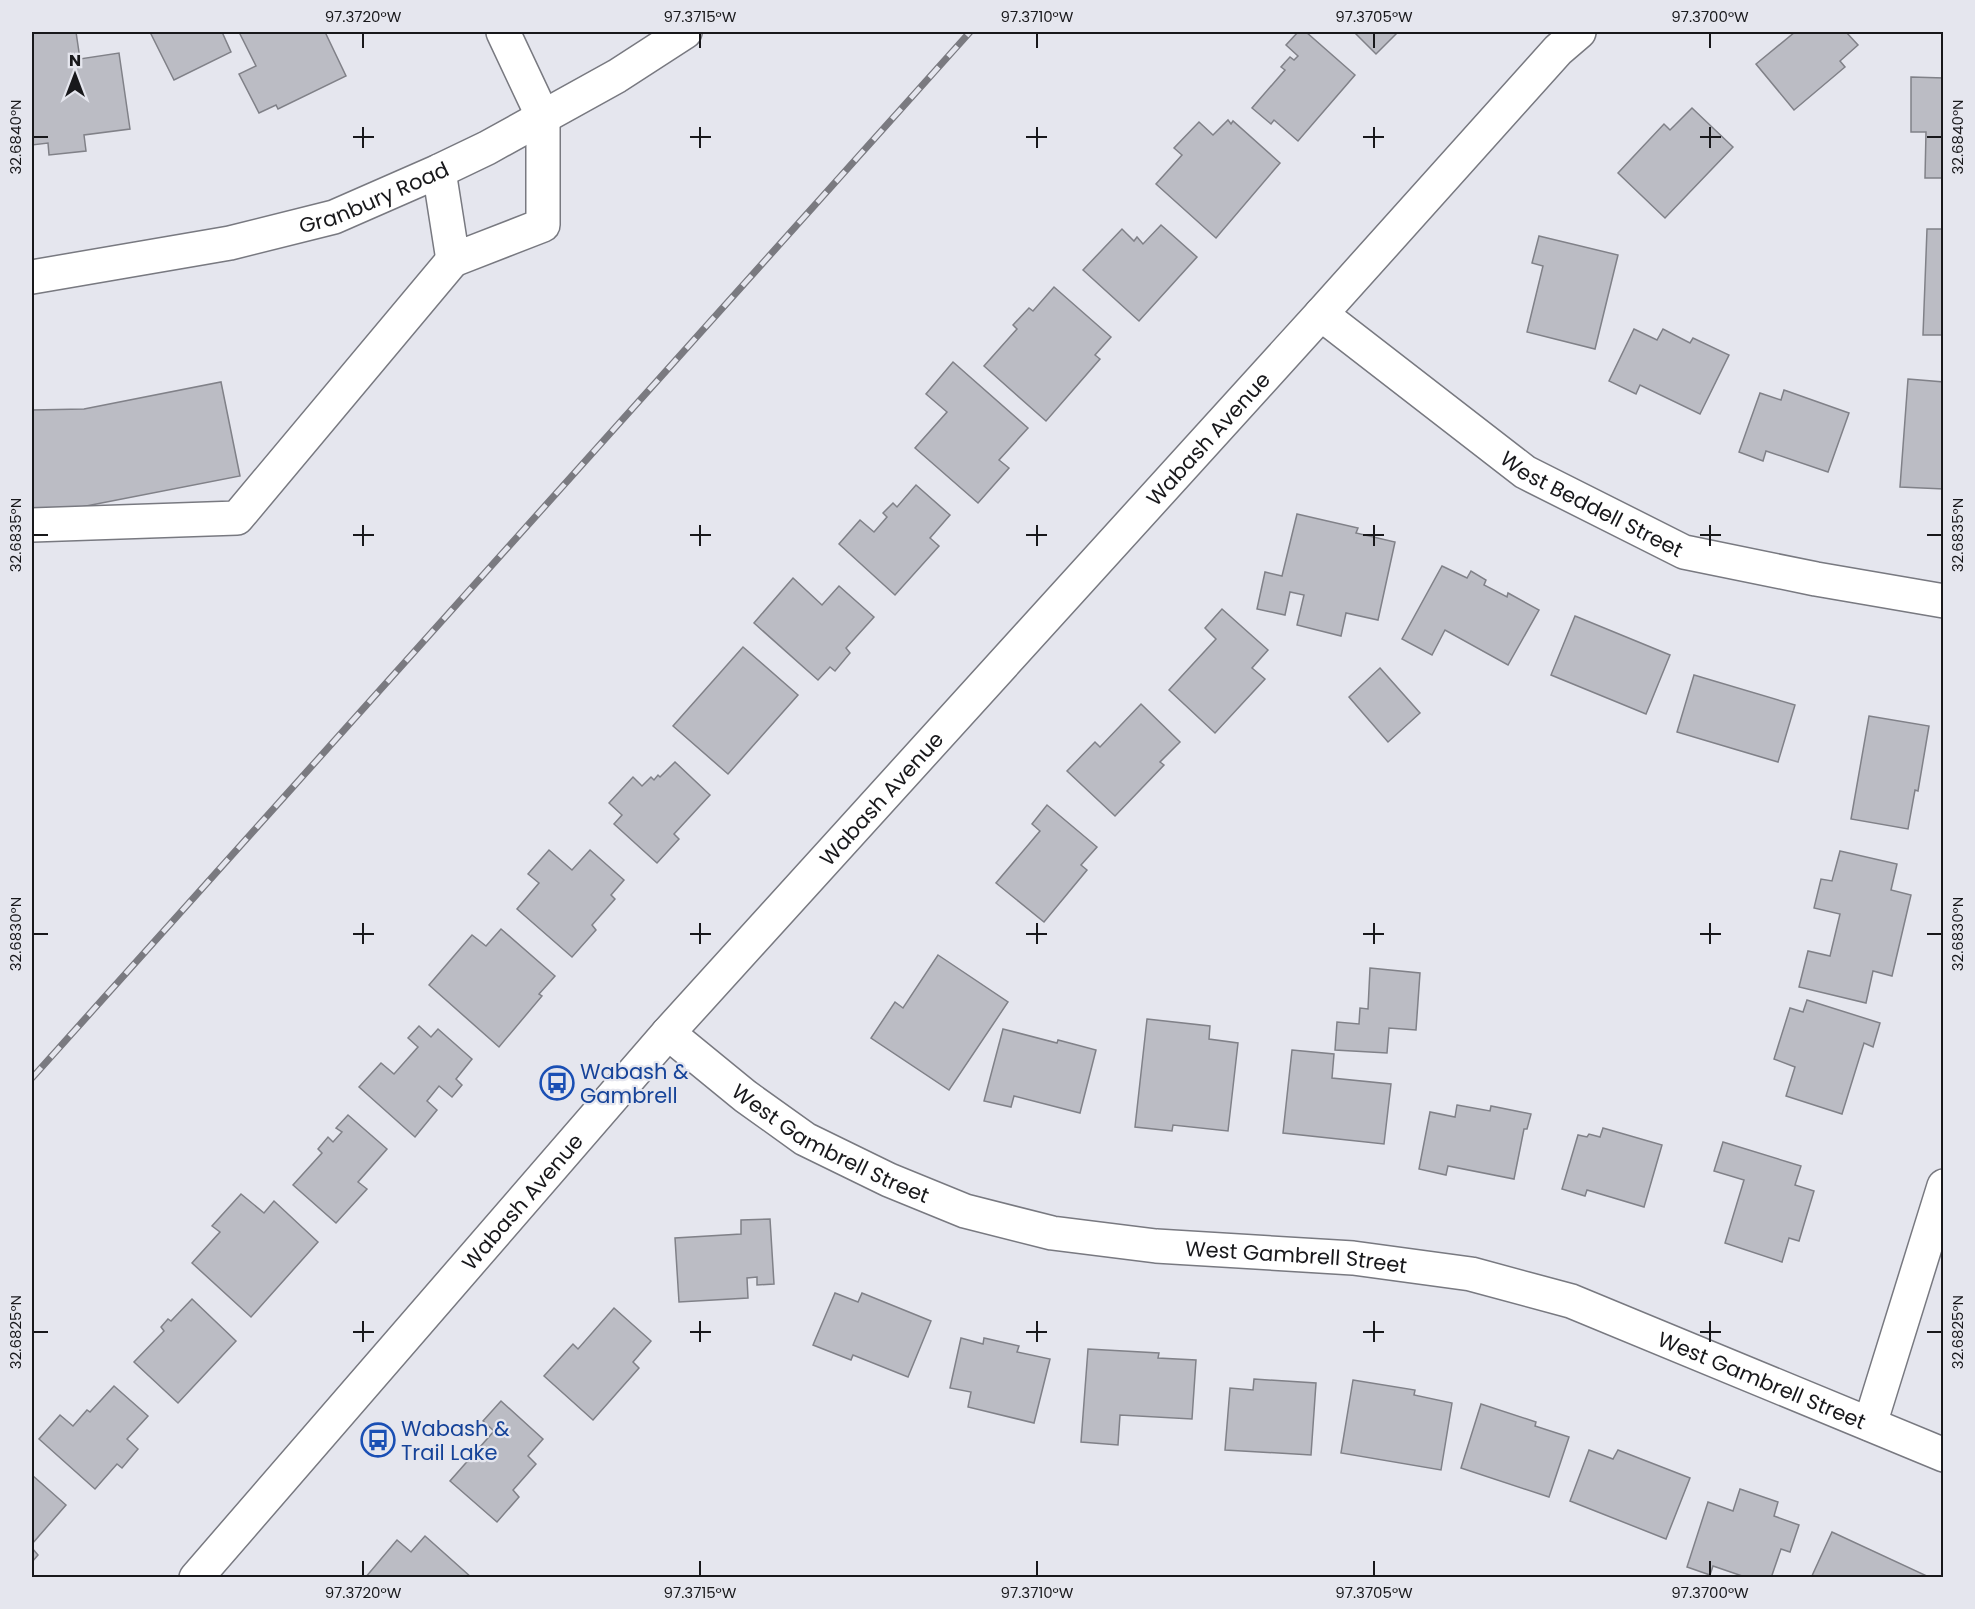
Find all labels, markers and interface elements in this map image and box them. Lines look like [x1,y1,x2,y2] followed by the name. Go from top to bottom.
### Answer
[325,6,402,27] text: 97.3720°W
[664,6,737,27] text: 97.3715°W
[1001,6,1074,27] text: 97.3710°W
[1335,6,1413,27] text: 97.3705°W
[1671,6,1749,27] text: 97.3700°W
[45,45,105,105] north arrow
[69,49,81,72] text: N
[5,99,26,175] text: 32.6840°N
[1947,99,1968,175] text: 32.6840°N
[296,154,453,240] street label: Granbury Road
[1139,365,1276,512] street label: Wabash Avenue
[1495,444,1688,564] street label: West Beddell Street
[5,498,26,572] text: 32.6835°N
[1947,498,1968,572] text: 32.6835°N
[813,725,950,872] street label: Wabash Avenue
[5,897,26,971] text: 32.6830°N
[1947,897,1968,971] text: 32.6830°N
[580,1057,689,1110] place label: Wabash & Gambrell
[539,1065,575,1101] bus stop icon: Wabash & Gambrell
[726,1077,934,1209] street label: West Gambrell Street
[455,1127,589,1276] street label: Wabash Avenue
[1184,1233,1409,1280] street label: West Gambrell Street
[5,1295,26,1369] text: 32.6825°N
[1947,1295,1968,1369] text: 32.6825°N
[1654,1324,1870,1436] street label: West Gambrell Street
[401,1414,510,1467] place label: Wabash & Trail Lake
[360,1422,396,1458] bus stop icon: Wabash & Trail Lake
[325,1582,402,1603] text: 97.3720°W
[664,1582,737,1603] text: 97.3715°W
[1001,1582,1074,1603] text: 97.3710°W
[1335,1582,1413,1603] text: 97.3705°W
[1671,1582,1749,1603] text: 97.3700°W

